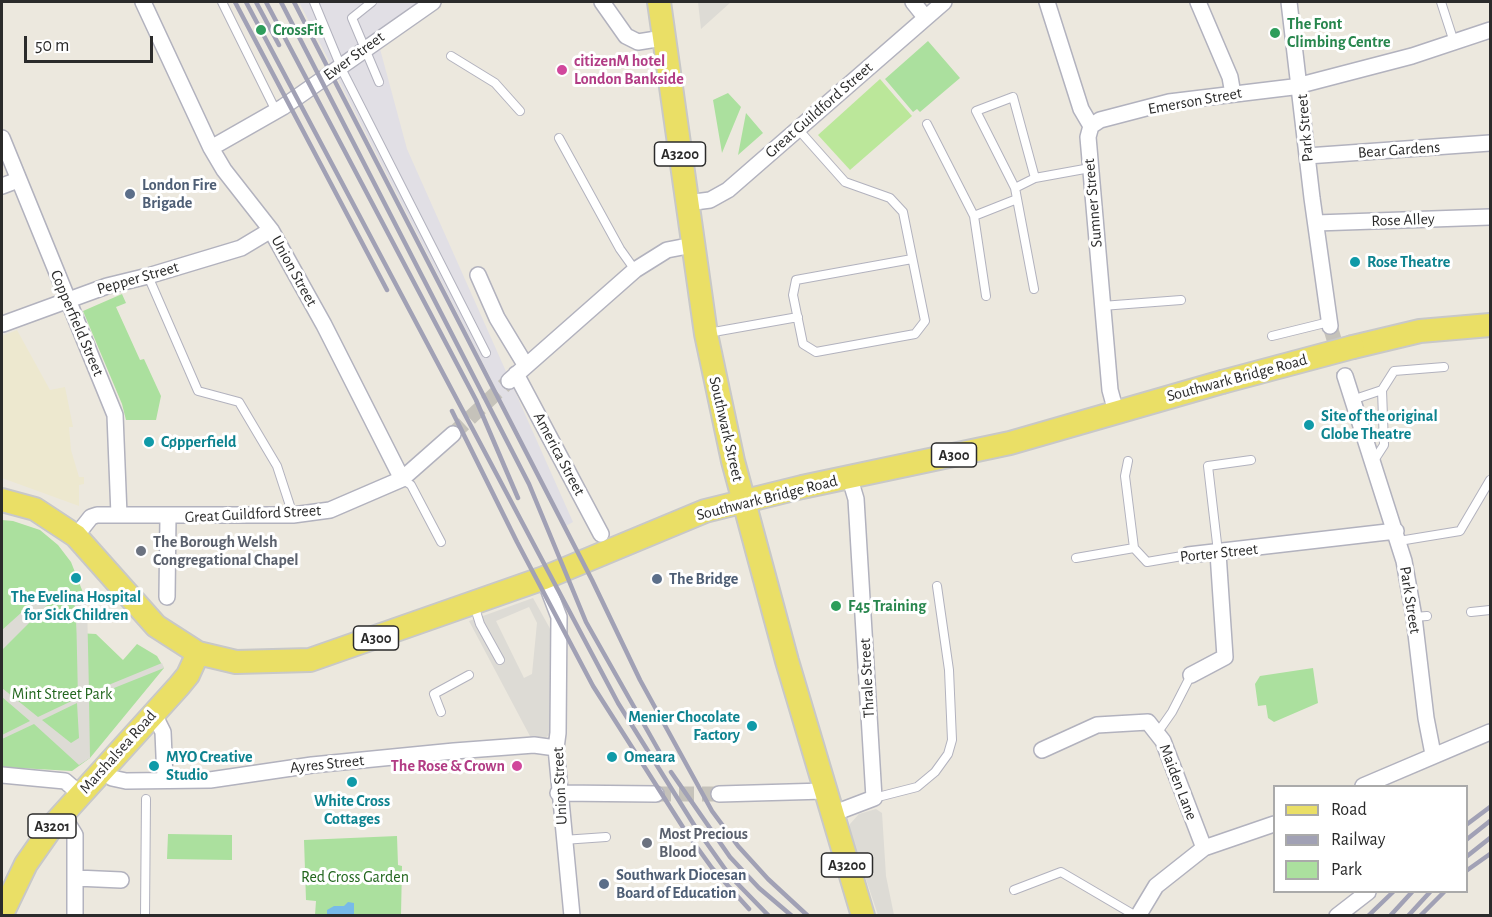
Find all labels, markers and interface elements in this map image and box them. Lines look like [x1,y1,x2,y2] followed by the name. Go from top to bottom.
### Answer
[1287,14,1391,52] place label: The Font Climbing Centre
[273,20,323,40] place label: CrossFit
[254,23,268,37] marker: CrossFit
[27,24,156,62] scale bar
[1268,26,1282,40] marker: The Font Climbing Centre
[320,27,388,85] street label: Ewer Street
[35,37,69,55] text: 50 m
[574,51,684,89] place label: citizenM hotel London Bankside
[761,58,877,162] street label: Great Guildford Street
[555,63,569,77] marker: citizenM hotel London Bankside
[1147,83,1243,119] street label: Emerson Street
[1292,93,1318,163] street label: Park Street
[1357,138,1441,162] street label: Bear Gardens
[654,142,706,166] road number: A3200
[1080,158,1106,248] street label: Sumner Street
[142,175,217,213] place label: London Fire Brigade
[123,187,137,201] marker: London Fire Brigade
[1371,209,1435,231] street label: Rose Alley
[267,232,321,310] street label: Union Street
[1367,252,1450,272] place label: Rose Theatre
[1348,255,1362,269] marker: Rose Theatre
[95,257,181,299] street label: Pepper Street
[46,267,108,379] street label: Copperfield Street
[1165,350,1309,406] street label: Southwark Bridge Road
[705,375,747,483] street label: Southwark Street
[1321,406,1438,444] place label: Site of the original Globe Theatre
[529,409,589,499] street label: America Street
[1302,418,1316,432] marker: Site of the original Globe Theatre
[161,432,236,452] place label: Cøpperfield
[142,435,156,449] marker: Cøpperfield
[932,443,976,467] road number: A300
[695,471,839,525] street label: Southwark Bridge Road
[184,501,322,527] street label: Great Guildford Street
[153,532,298,570] place label: The Borough Welsh Congregational Chapel
[1179,539,1259,567] street label: Porter Street
[134,544,148,558] marker: The Borough Welsh Congregational Chapel
[1395,565,1425,635] street label: Park Street
[669,569,738,589] place label: The Bridge
[69,571,83,585] marker: The Evelina Hospital for Sick Children
[650,572,664,586] marker: The Bridge
[11,587,141,625] place label: The Evelina Hospital for Sick Children
[848,596,926,616] place label: F45 Training
[829,599,843,613] marker: F45 Training
[354,626,398,650] road number: A300
[855,638,879,718] street label: Thrale Street
[12,684,112,704] park label: Mint Street Park
[76,706,160,798] street label: Marshalsea Road
[628,707,740,745] place label: Menier Chocolate Factory
[745,719,759,733] marker: Menier Chocolate Factory
[1155,741,1201,823] street label: Maiden Lane
[166,747,253,785] place label: MYO Creative Studio
[548,747,572,825] street label: Union Street
[624,747,675,767] place label: Omeara
[605,750,619,764] marker: Omeara
[289,751,365,777] street label: Ayres Street
[391,756,505,776] place label: The Rose & Crown
[147,759,161,773] marker: MYO Creative Studio
[510,759,524,773] marker: The Rose & Crown
[345,775,359,789] marker: White Cross Cottages
[1273,785,1468,893] legend
[314,791,390,829] place label: White Cross Cottages
[1331,801,1367,819] text: Road
[28,814,76,838] road number: A3201
[659,824,748,862] place label: Most Precious Blood
[1331,831,1385,849] text: Railway
[640,836,654,850] marker: Most Precious Blood
[822,853,872,877] road number: A3200
[1331,861,1362,879] text: Park
[616,865,746,903] place label: Southwark Diocesan Board of Education
[301,867,409,887] park label: Red Cross Garden
[597,877,611,891] marker: Southwark Diocesan Board of Education

